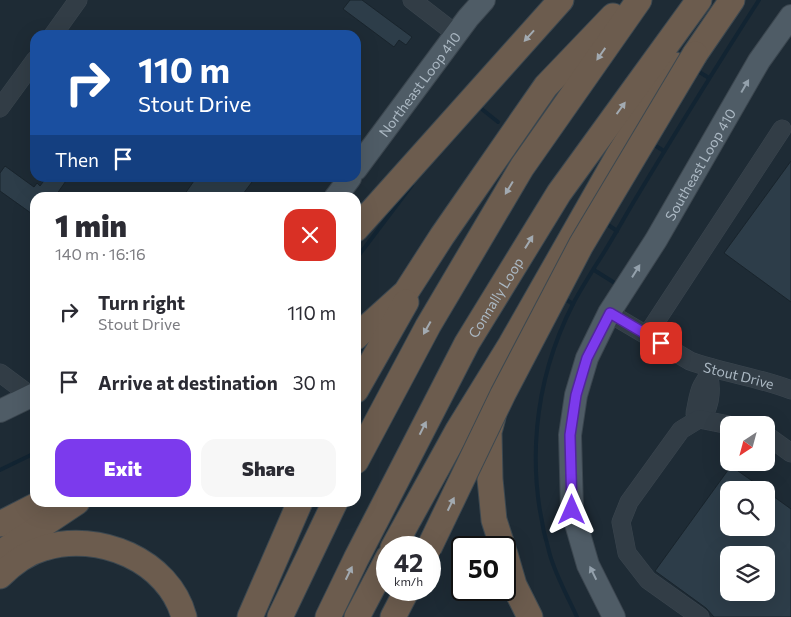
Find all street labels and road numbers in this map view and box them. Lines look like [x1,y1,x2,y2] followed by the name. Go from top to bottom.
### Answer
[375,28,464,140] street label: Northeast Loop 410
[661,105,739,223] street label: Southeast Loop 410
[464,254,526,341] street label: Connally Loop
[702,357,776,392] street label: Stout Drive

